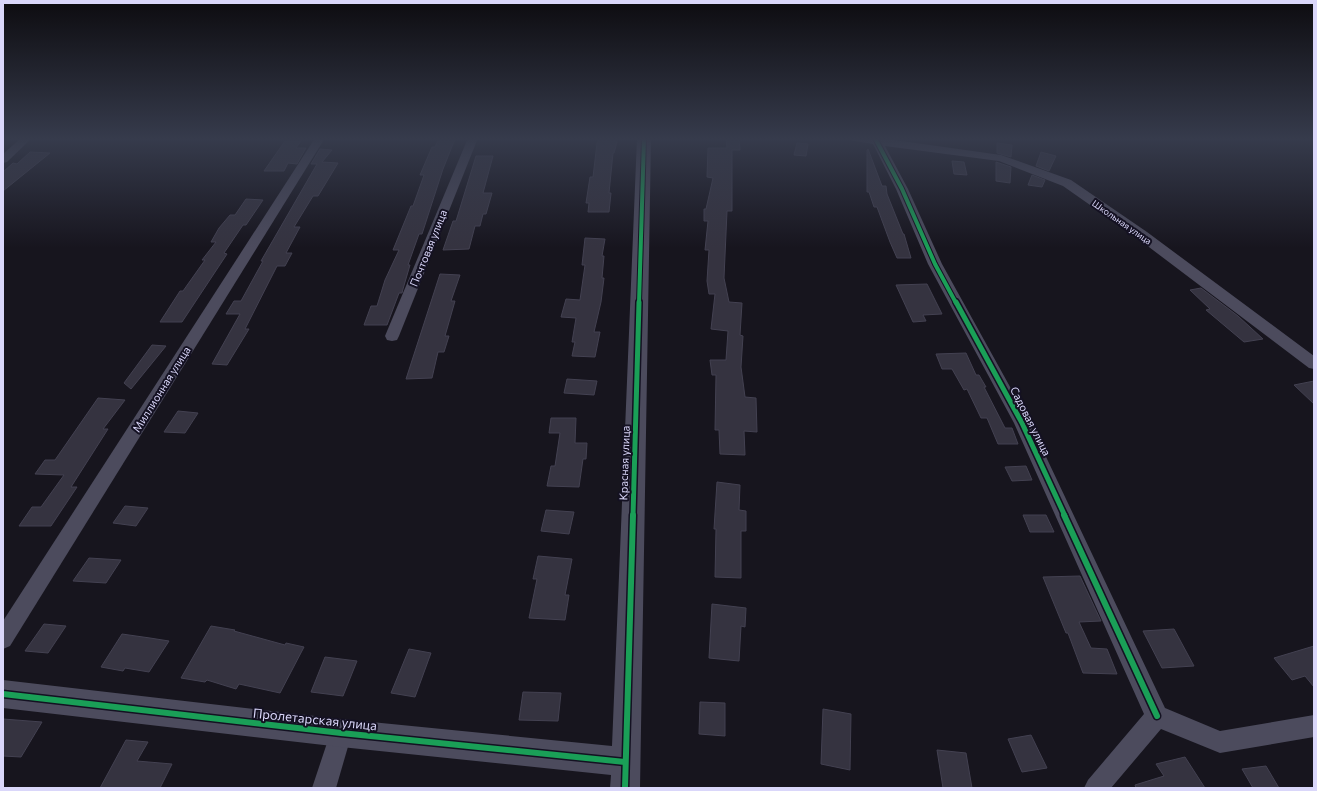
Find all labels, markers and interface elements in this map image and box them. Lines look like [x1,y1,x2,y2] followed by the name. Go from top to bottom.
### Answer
[1090,197,1154,247] street label: Школьная улица
[407,208,449,288] street label: Почтовая улица
[129,344,193,434] street label: Миллионная улица
[1008,384,1054,458] street label: Садовая улица
[616,425,632,501] street label: Красная улица
[252,705,378,733] street label: Пролетарская улица

